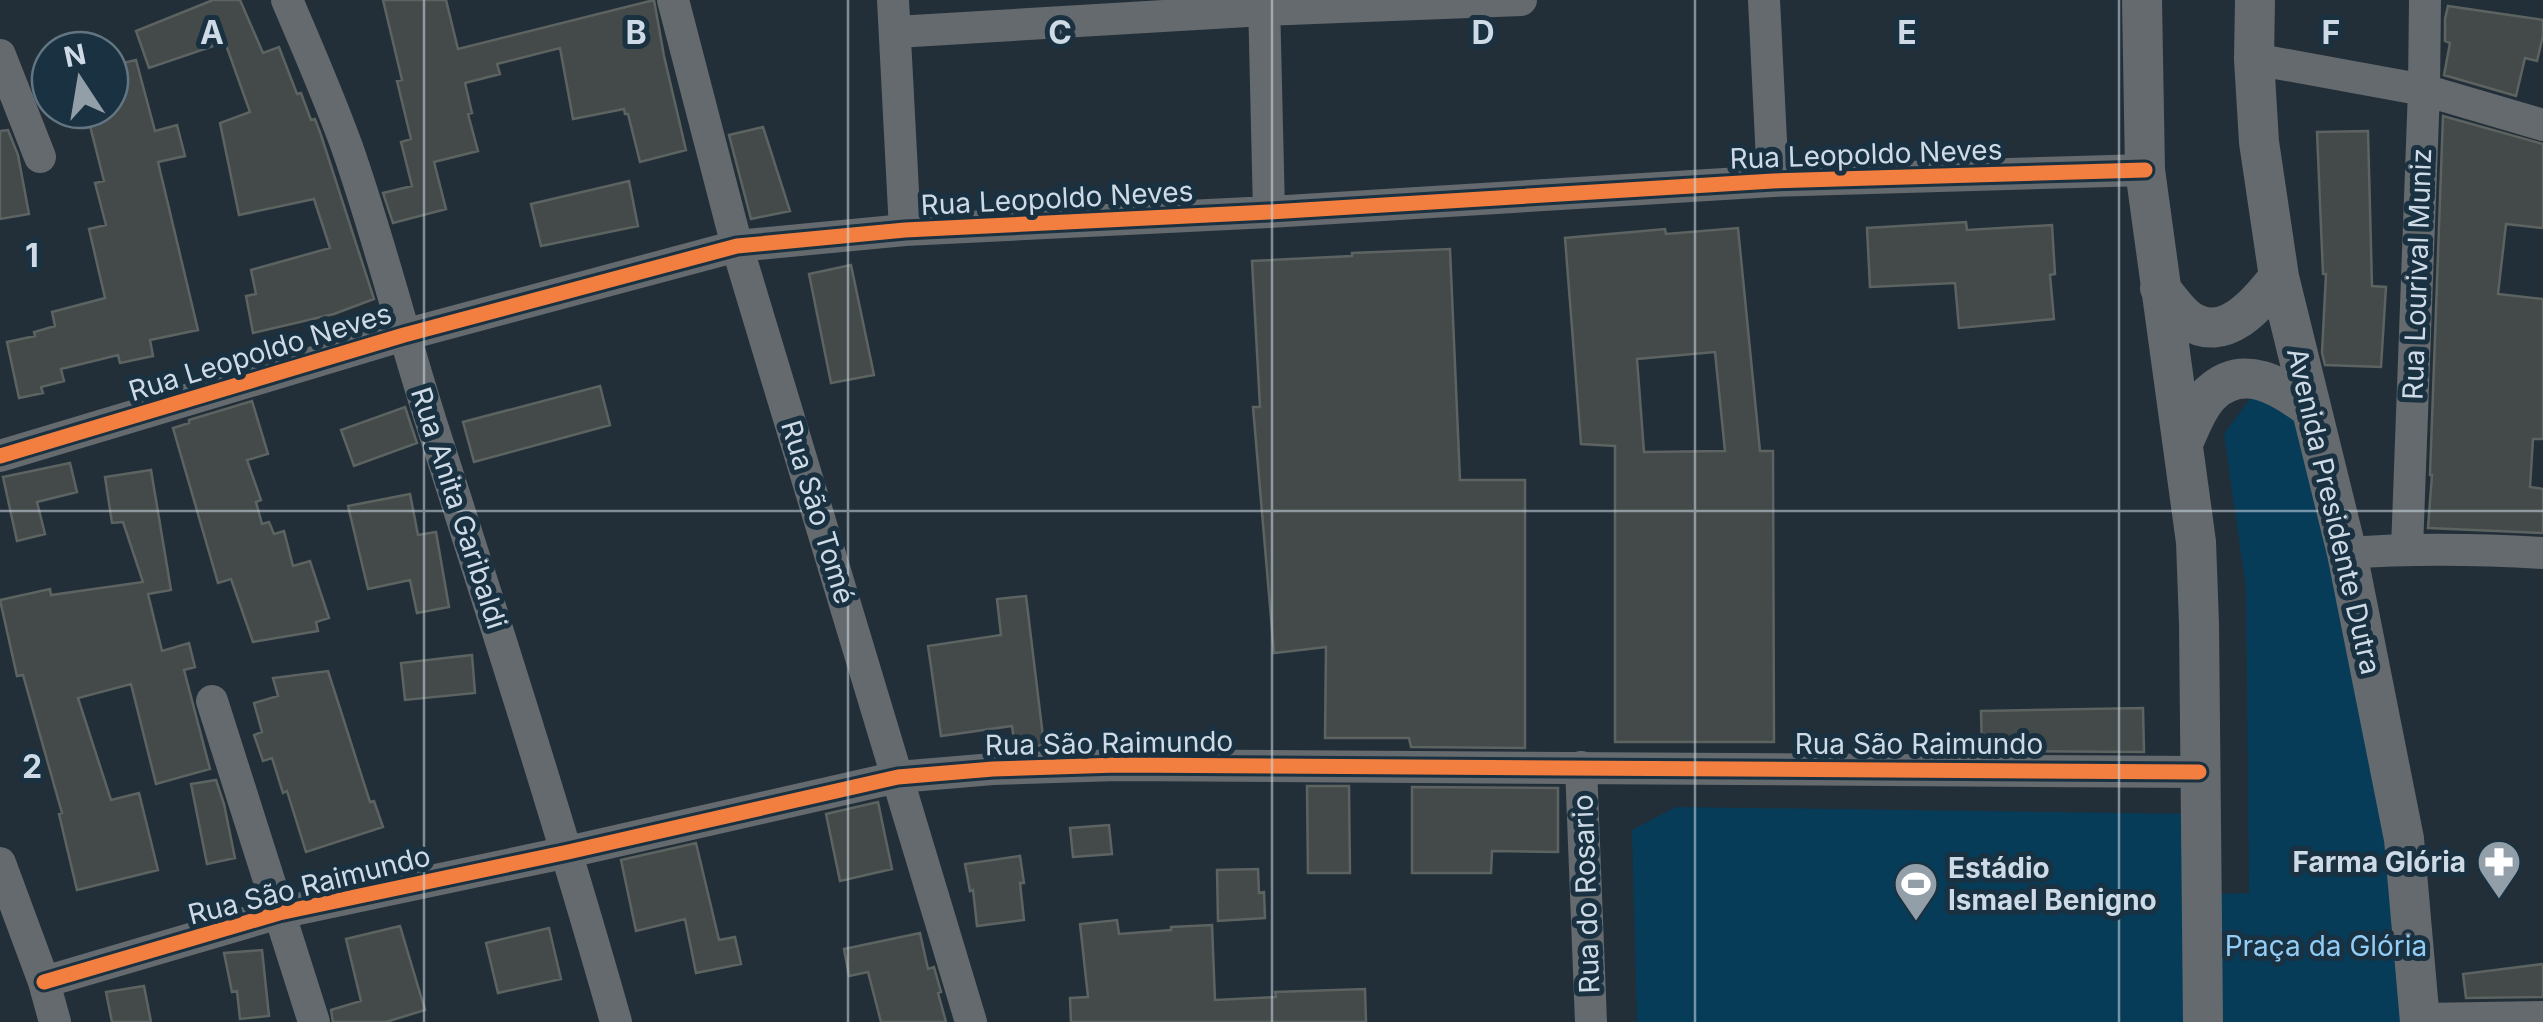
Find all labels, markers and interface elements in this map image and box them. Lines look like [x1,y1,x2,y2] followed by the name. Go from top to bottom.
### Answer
[200,13,224,52] text: A
[625,13,647,52] text: B
[1048,13,1072,52] text: C
[1471,13,1495,52] text: D
[1897,13,1917,52] text: E
[2322,13,2340,52] text: F
[30,30,130,130] north arrow
[61,37,89,74] text: N
[1729,132,2003,176] street label: Rua Leopoldo Neves
[2396,148,2438,400] street label: Rua Lourival Muniz
[920,174,1194,222] street label: Rua Leopoldo Neves
[25,236,39,275] text: 1
[125,296,395,408] street label: Rua Leopoldo Neves
[2280,344,2388,678] street label: Avenida Presidente Dutra
[404,383,514,633] street label: Rua Anita Garibaldi
[774,416,862,608] street label: Rua São Tomé
[984,724,1234,762] street label: Rua São Raimundo
[1795,727,2043,761] street label: Rua São Raimundo
[22,747,42,786] text: 2
[1566,794,1606,994] street label: Rua do Rosario
[184,838,434,932] street label: Rua São Raimundo
[2476,839,2522,900] pharmacy icon: Farma Glória
[2293,845,2466,879] place label: Farma Glória
[1948,851,2157,917] place label: Estádio Ismael Benigno
[1893,861,1939,922] sports icon: Estádio Ismael Benigno
[2225,929,2427,963] park label: Praça da Glória

